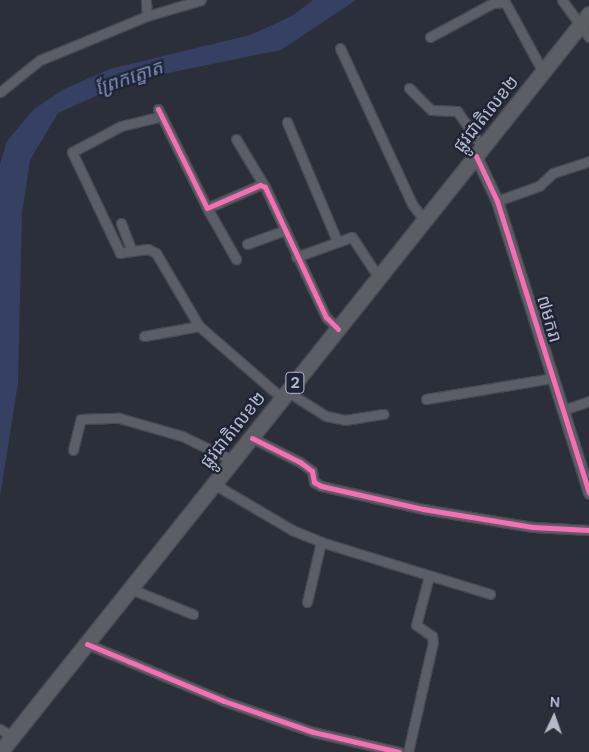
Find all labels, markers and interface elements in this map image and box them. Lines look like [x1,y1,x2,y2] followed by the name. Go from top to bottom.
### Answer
[92,56,166,100] water label: ព្រែកត្នោត
[449,71,523,157] street label: ផ្លូវជាតិលេខ២
[532,293,566,345] street label: ៧មករា
[285,369,305,396] road number: 2
[196,387,270,473] street label: ផ្លូវជាតិលេខ២
[529,692,579,742] north arrow
[549,693,560,711] text: N

